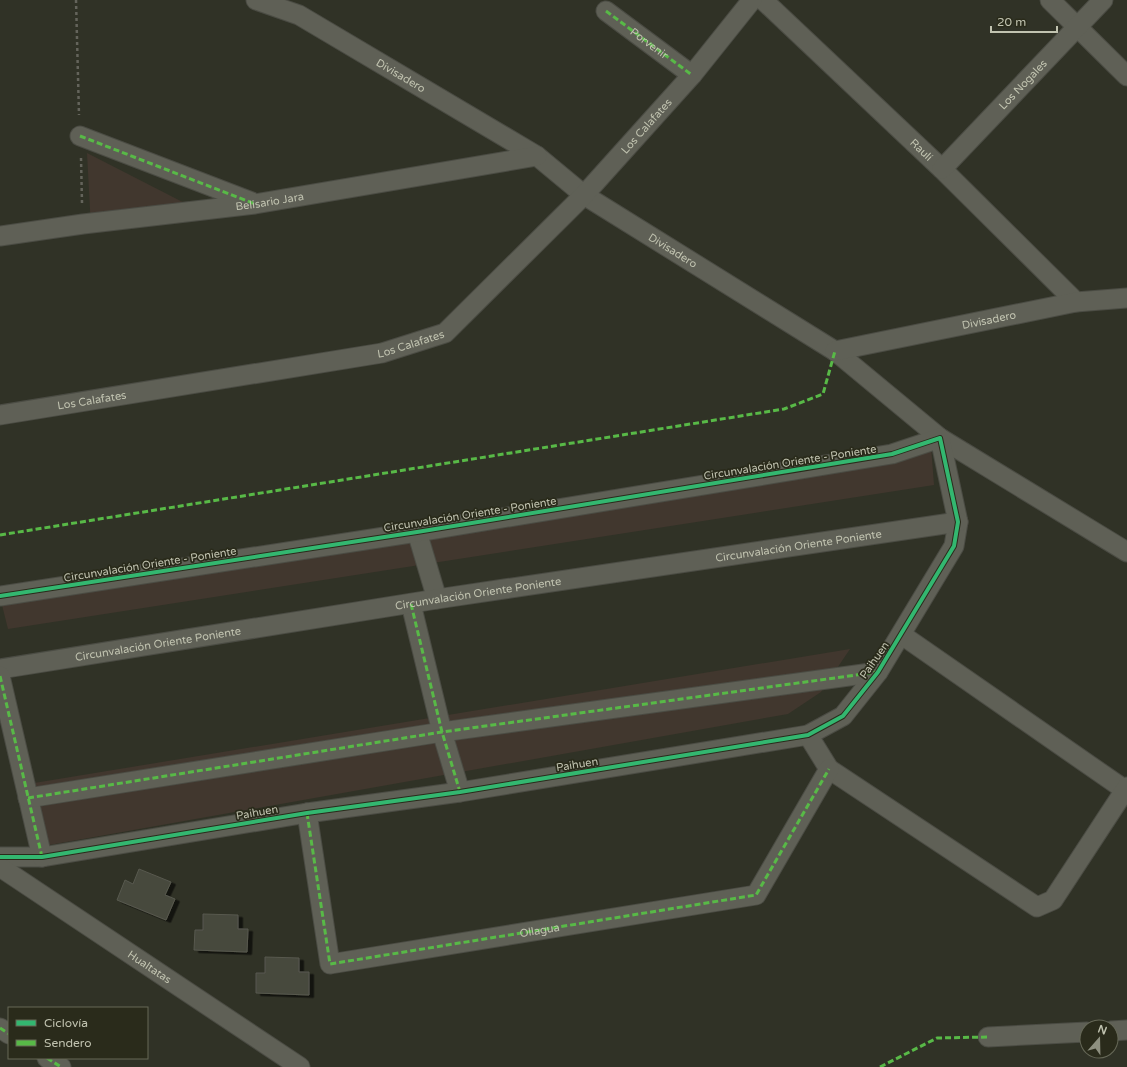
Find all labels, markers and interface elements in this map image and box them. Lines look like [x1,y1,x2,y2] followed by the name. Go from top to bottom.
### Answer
[991,8,1057,34] scale bar
[997,15,1026,29] text: 20 m
[628,25,671,62] street label: Porvenir
[374,56,428,96] street label: Divisadero
[996,57,1050,112] street label: Los Nogales
[619,96,675,156] street label: Los Calafates
[907,136,935,164] street label: Raulí
[235,190,305,213] street label: Belisario Jara
[646,231,700,271] street label: Divisadero
[961,308,1017,332] street label: Divisadero
[376,328,446,361] street label: Los Calafates
[56,389,127,413] street label: Los Calafates
[703,442,878,483] street label: Circunvalación Oriente - Poniente
[383,494,558,535] street label: Circunvalación Oriente - Poniente
[715,527,883,565] street label: Circunvalación Oriente Poniente
[63,544,238,585] street label: Circunvalación Oriente - Poniente
[394,575,562,613] street label: Circunvalación Oriente Poniente
[74,624,242,664] street label: Circunvalación Oriente Poniente
[857,639,892,681] street label: Paihuen
[555,755,599,774] street label: Paihuen
[235,802,279,823] street label: Paihuen
[519,921,561,940] street label: Ollagua
[125,948,174,986] street label: Hualtatas
[8,1007,148,1059] legend
[44,1016,88,1030] text: Ciclovía
[1079,1019,1119,1059] north arrow
[1096,1022,1109,1038] text: N
[44,1036,92,1050] text: Sendero

